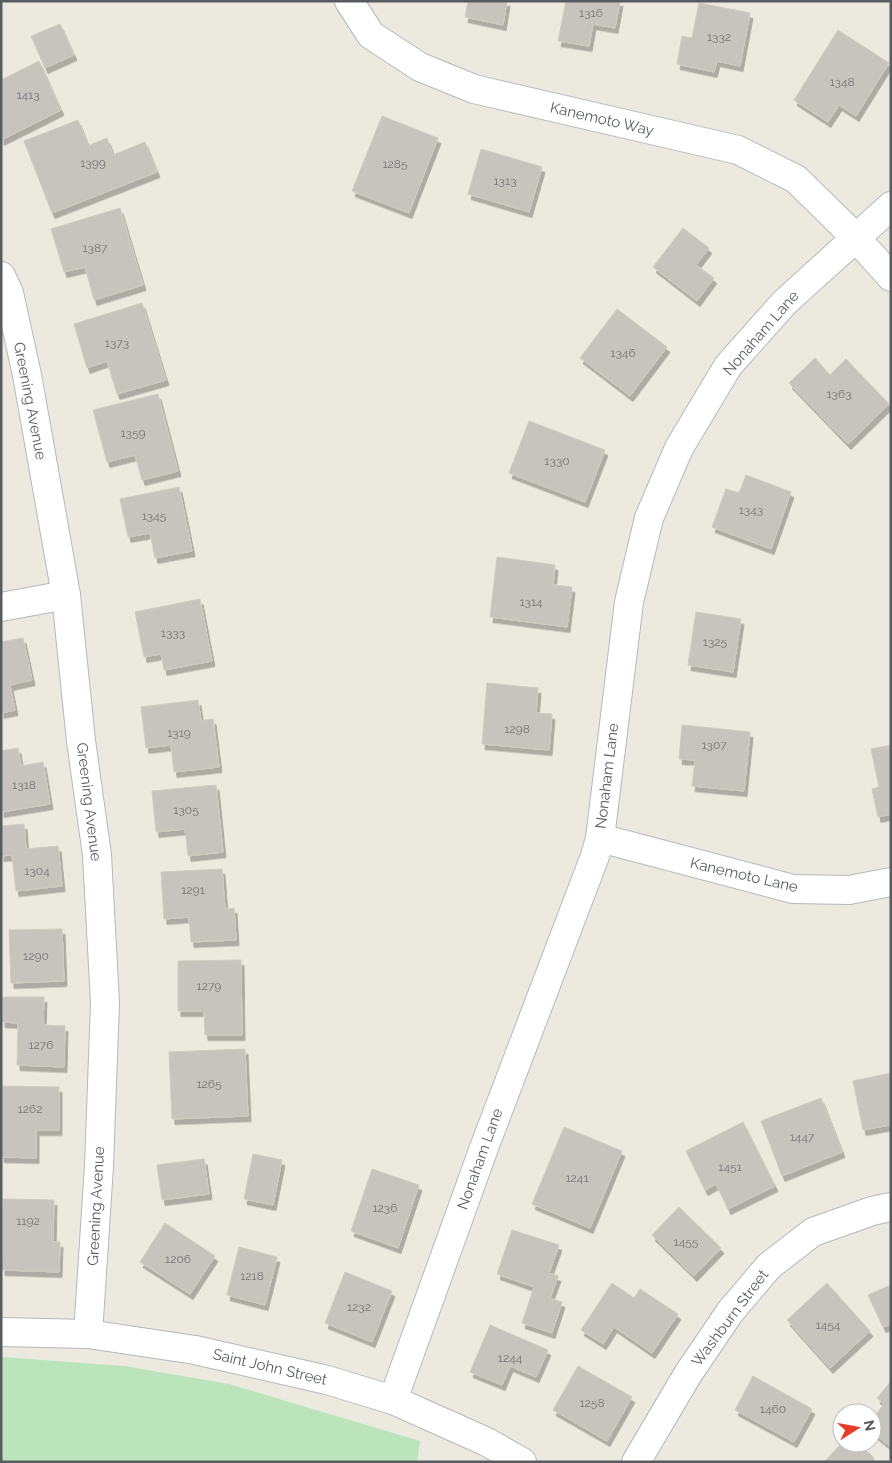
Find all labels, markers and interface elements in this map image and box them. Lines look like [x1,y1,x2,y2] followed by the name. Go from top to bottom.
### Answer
[579,6,603,20] house number: 1316
[707,30,731,44] house number: 1332
[829,75,855,89] house number: 1348
[16,88,40,102] house number: 1413
[548,98,656,140] street label: Kanemoto Way
[80,156,106,170] house number: 1399
[382,157,408,171] house number: 1285
[493,174,517,188] house number: 1313
[82,241,108,255] house number: 1387
[719,287,803,379] street label: Nonaham Lane
[105,336,129,350] house number: 1373
[10,341,50,462] street label: Greening Avenue
[610,346,636,360] house number: 1346
[826,387,852,401] house number: 1363
[120,426,146,440] house number: 1359
[544,454,570,468] house number: 1330
[739,503,763,517] house number: 1343
[142,509,167,523] house number: 1345
[519,595,543,609] house number: 1314
[161,626,185,640] house number: 1333
[703,635,728,649] house number: 1325
[504,722,530,736] house number: 1298
[592,722,622,830] street label: Nonaham Lane
[167,726,191,740] house number: 1319
[701,738,727,752] house number: 1307
[73,742,105,863] street label: Greening Avenue
[12,778,36,792] house number: 1318
[173,803,199,817] house number: 1305
[688,854,800,896] street label: Kanemoto Lane
[24,864,50,878] house number: 1304
[181,883,205,897] house number: 1291
[23,949,49,963] house number: 1290
[197,979,221,993] house number: 1279
[28,1038,54,1052] house number: 1276
[196,1077,222,1091] house number: 1265
[18,1102,42,1116] house number: 1262
[453,1106,507,1212] street label: Nonaham Lane
[790,1130,815,1144] house number: 1447
[84,1146,108,1266] street label: Greening Avenue
[718,1160,742,1174] house number: 1451
[565,1171,589,1185] house number: 1241
[372,1201,398,1215] house number: 1236
[16,1214,40,1228] house number: 1192
[674,1235,699,1249] house number: 1455
[165,1252,191,1266] house number: 1206
[688,1266,772,1370] street label: Washburn Street
[240,1269,264,1283] house number: 1218
[347,1300,371,1314] house number: 1232
[816,1318,841,1332] house number: 1454
[211,1345,329,1389] street label: Saint John Street
[498,1351,523,1365] house number: 1244
[579,1396,605,1410] house number: 1258
[760,1402,786,1416] house number: 1460
[832,1403,882,1453] north arrow
[861,1419,879,1432] text: N

